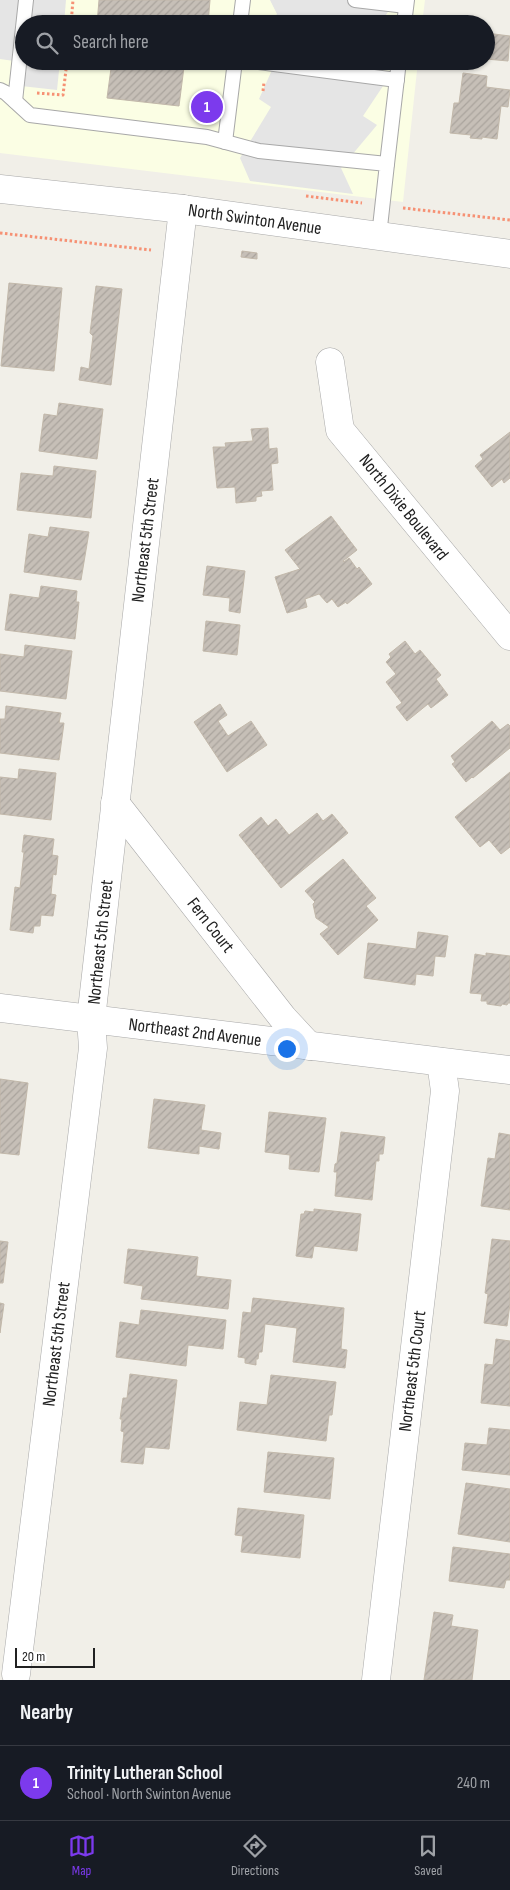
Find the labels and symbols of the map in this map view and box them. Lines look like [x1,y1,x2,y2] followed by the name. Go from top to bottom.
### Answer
[191,88,223,126] pin: 1
[187,200,323,239] street label: North Swinton Avenue
[355,450,453,564] street label: North Dixie Boulevard
[127,476,164,604] street label: Northeast 5th Street
[83,878,118,1006] street label: Northeast 5th Street
[183,894,239,957] street label: Fern Court
[127,1014,263,1051] street label: Northeast 2nd Avenue
[274,1036,300,1062] your location
[38,1280,75,1408] street label: Northeast 5th Street
[395,1309,430,1433] street label: Northeast 5th Court
[15,1645,95,1668] scale bar

